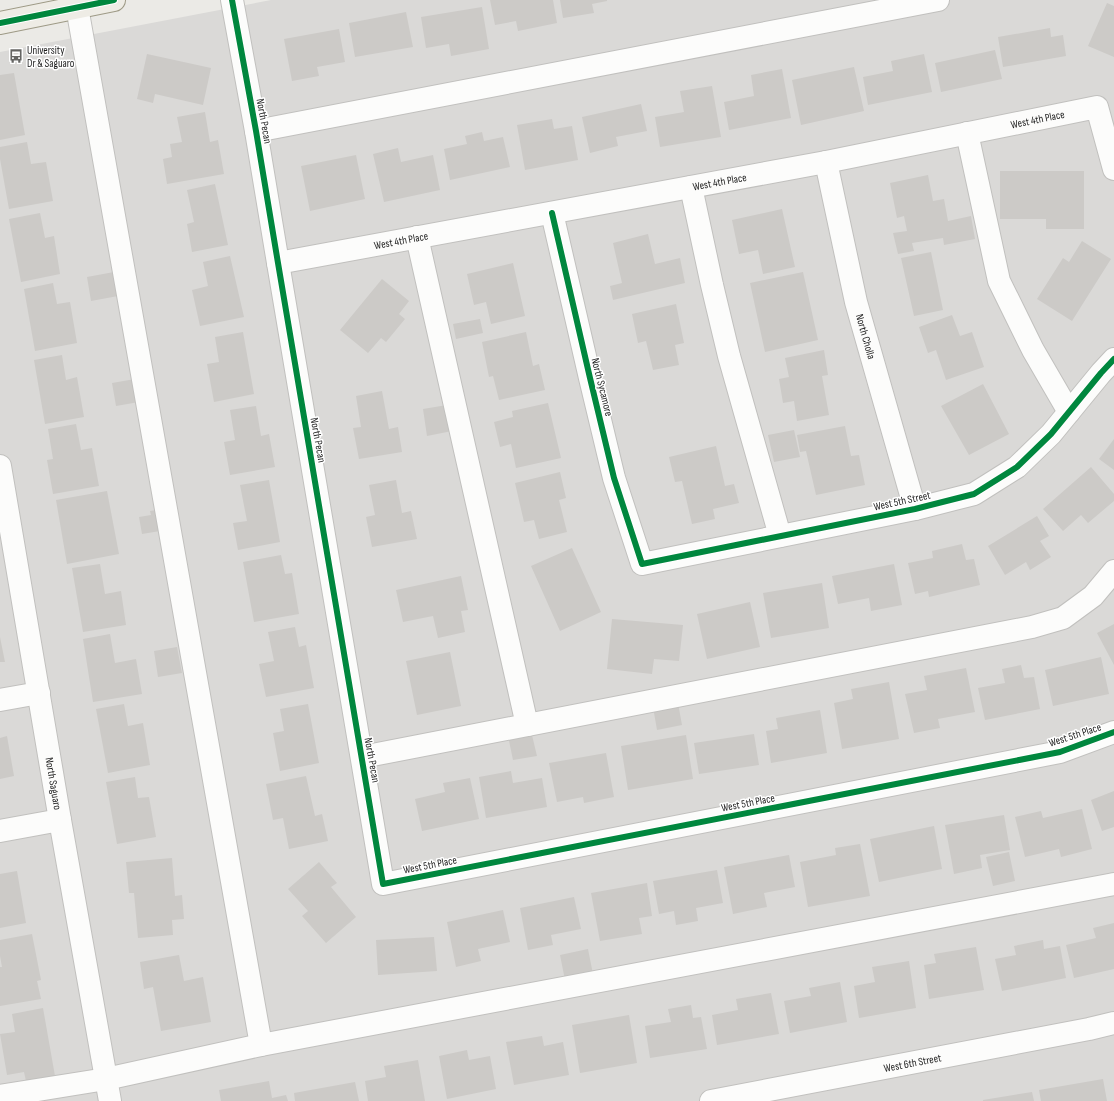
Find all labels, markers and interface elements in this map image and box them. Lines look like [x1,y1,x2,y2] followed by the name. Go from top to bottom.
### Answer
[27,44,75,70] place label: University Dr & Saguaro
[8,48,24,64] bus stop icon: University Dr & Saguaro
[254,97,274,145] street label: North Pecan
[1009,107,1066,131] street label: West 4th Place
[692,170,748,193] street label: West 4th Place
[373,229,429,252] street label: West 4th Place
[853,312,878,361] street label: North Cholla
[588,356,616,418] street label: North Sycamore
[308,416,328,464] street label: North Pecan
[872,488,932,513] street label: West 5th Street
[1047,720,1103,750] street label: West 5th Place
[362,736,382,784] street label: North Pecan
[43,756,65,811] street label: North Saguaro
[720,791,776,815] street label: West 5th Place
[402,853,458,877] street label: West 5th Place
[882,1051,943,1074] street label: West 6th Street

